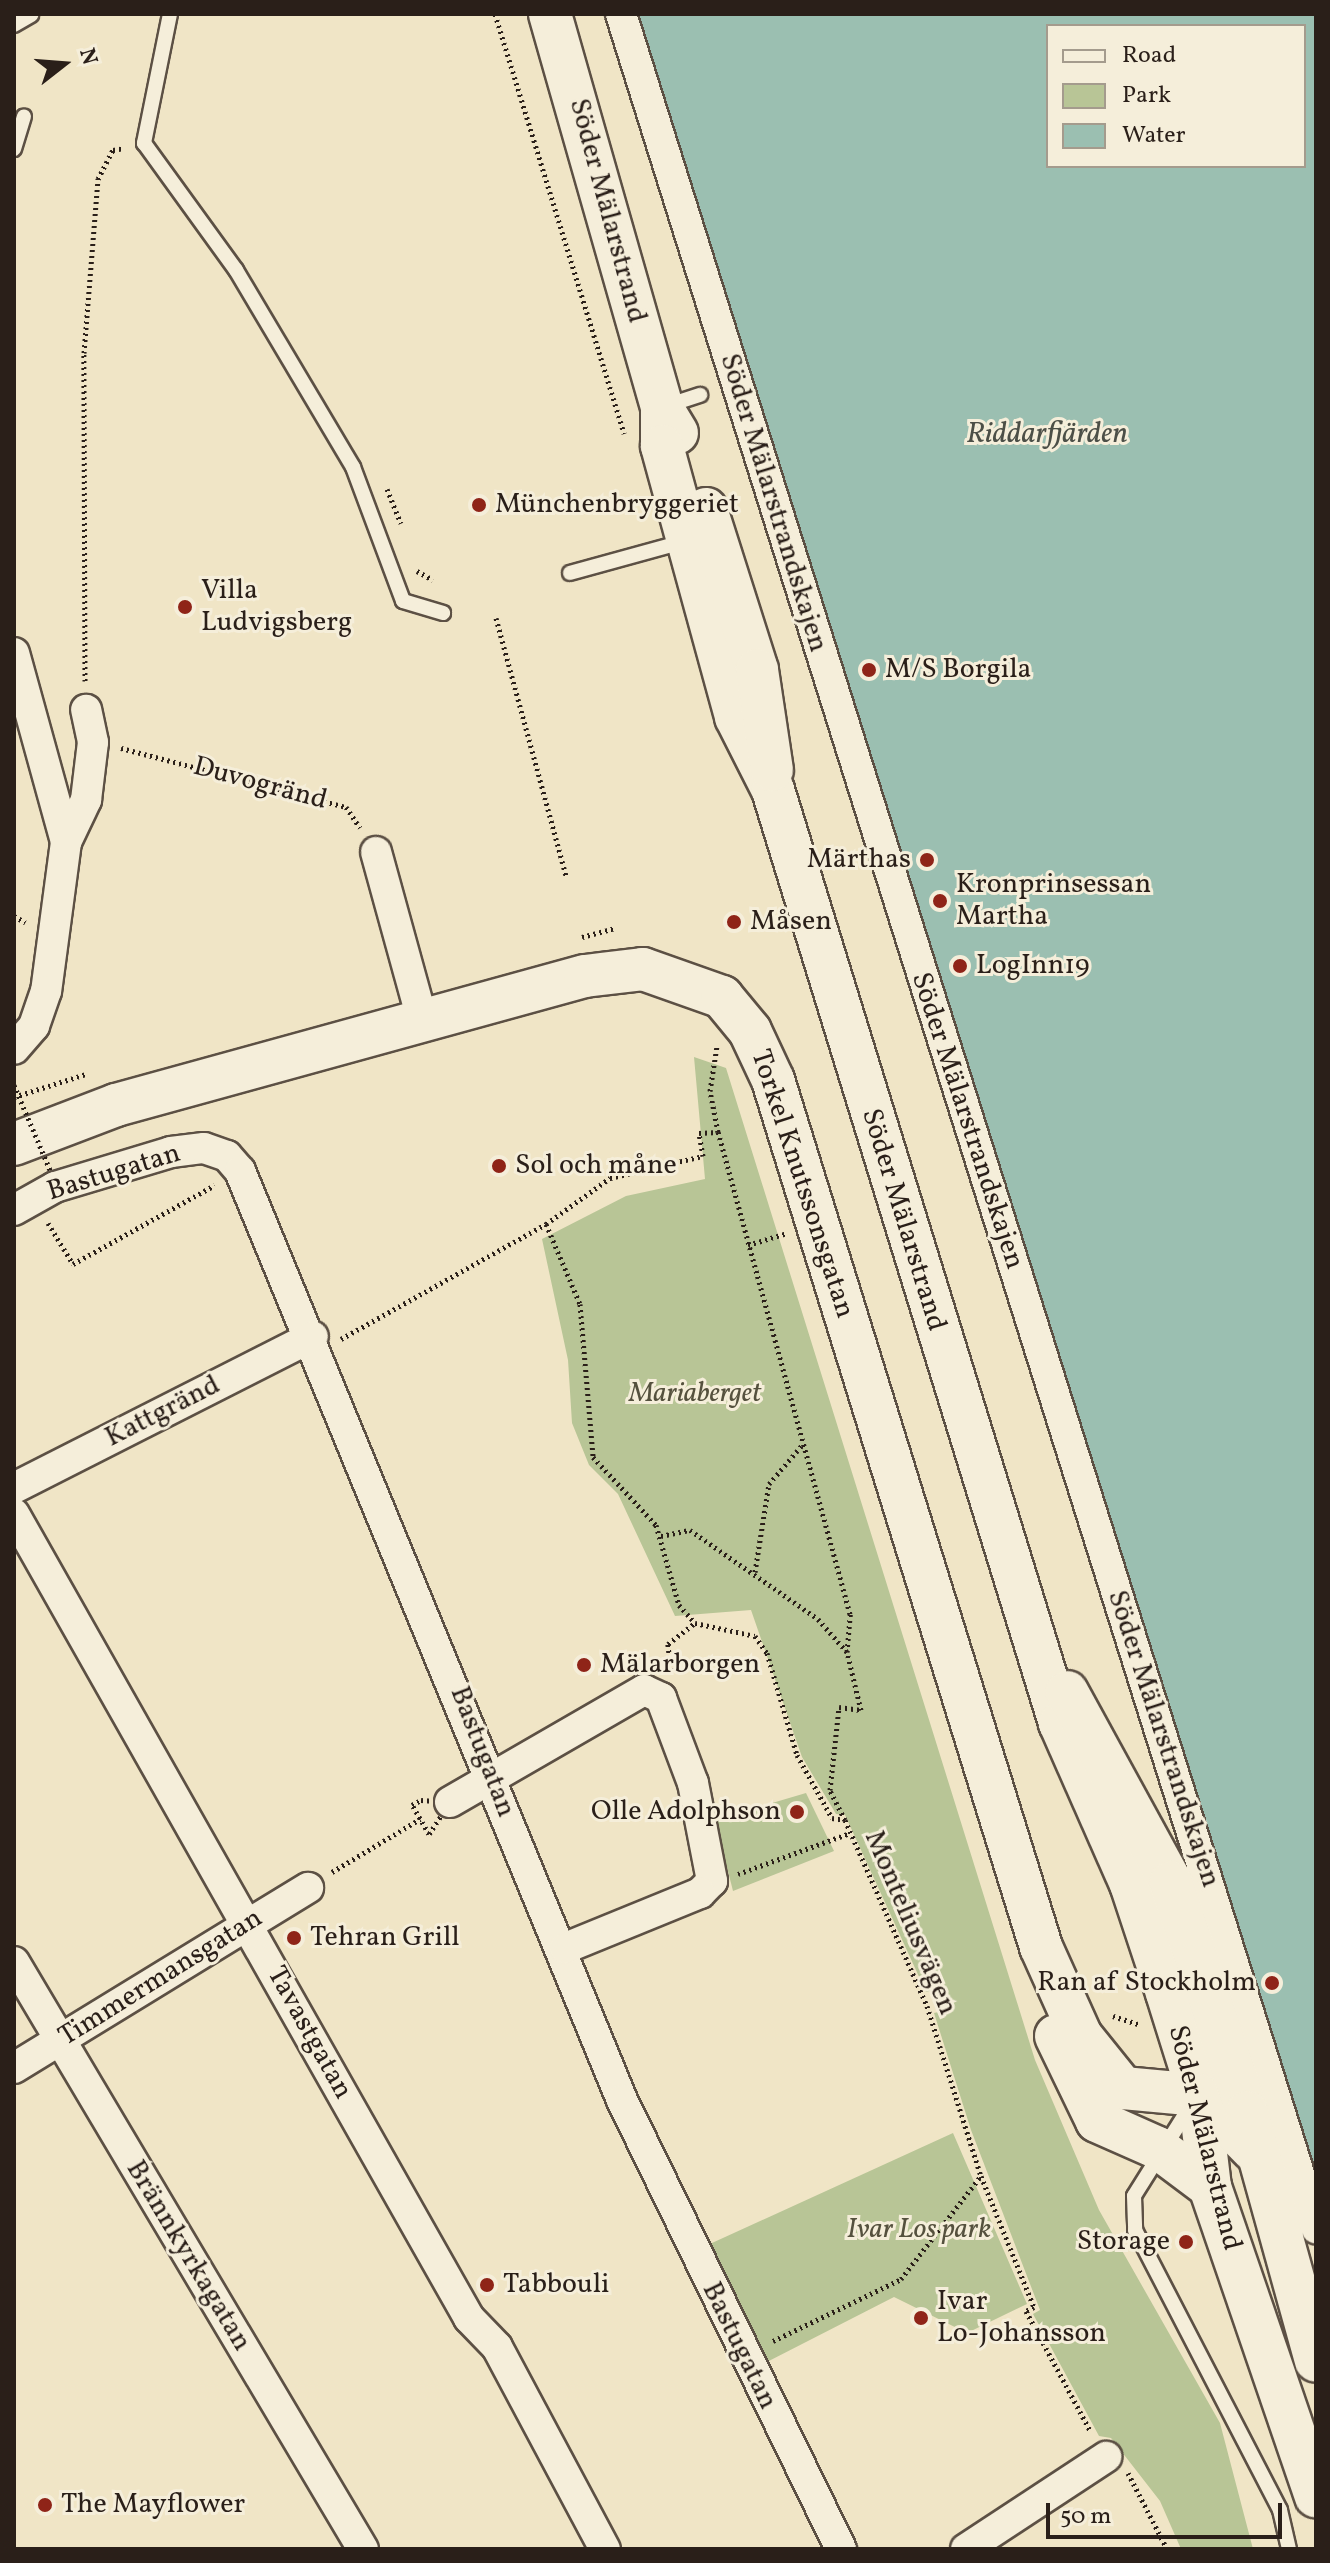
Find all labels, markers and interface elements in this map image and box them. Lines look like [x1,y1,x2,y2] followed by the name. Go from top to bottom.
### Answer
[24,24,104,104] north arrow
[1046,24,1306,168] legend
[1122,39,1176,73] text: Road
[70,45,105,69] text: N
[1122,79,1171,113] text: Park
[561,95,653,327] street label: Söder Mälarstrand
[1122,119,1186,153] text: Water
[712,350,834,656] street label: Söder Mälarstrandskajen
[966,416,1128,452] water label: Riddarfjärden
[495,488,739,522] place label: Münchenbryggeriet
[470,496,488,514] marker: Münchenbryggeriet
[201,574,352,640] place label: Villa Ludvigsberg
[176,598,194,616] marker: Villa Ludvigsberg
[885,653,1031,687] place label: M/S Borgila
[860,661,878,679] marker: M/S Borgila
[189,750,331,818] street label: Duvogränd
[807,843,911,877] place label: Märthas
[918,851,936,869] marker: Märthas
[956,868,1151,934] place label: Kronprinsessan Martha
[931,892,949,910] marker: Kronprinsessan Martha
[750,905,832,939] place label: Måsen
[725,913,743,931] marker: Måsen
[976,949,1090,983] place label: LogInn19
[951,957,969,975] marker: LogInn19
[903,968,1031,1274] street label: Söder Mälarstrandskajen
[743,1046,861,1322] street label: Torkel Knutssonsgatan
[853,1105,953,1335] street label: Söder Mälarstrand
[43,1137,185,1209] street label: Bastugatan
[515,1149,677,1183] place label: Sol och måne
[490,1157,508,1175] marker: Sol och måne
[100,1369,226,1455] street label: Kattgränd
[629,1377,761,1411] park label: Mariaberget
[1099,1586,1227,1892] street label: Söder Mälarstrandskajen
[600,1648,760,1682] place label: Mälarborgen
[575,1656,593,1674] marker: Mälarborgen
[442,1682,522,1822] street label: Bastugatan
[591,1795,781,1829] place label: Olle Adolphson
[788,1803,806,1821] marker: Olle Adolphson
[856,1826,964,2020] street label: Monteliusvägen
[53,1902,269,2054] street label: Timmermansgatan
[310,1921,460,1955] place label: Tehran Grill
[285,1929,303,1947] marker: Tehran Grill
[259,1961,359,2105] street label: Tavastgatan
[1040,1966,1256,2000] place label: Ran af Stockholm
[1263,1974,1281,1992] marker: Ran af Stockholm
[1160,2022,1248,2254] street label: Söder Mälarstrand
[118,2155,258,2357] street label: Brännkyrkagatan
[847,2213,991,2247] park label: Ivar Los park
[1077,2225,1170,2259] place label: Storage
[1177,2233,1195,2251] marker: Storage
[503,2268,609,2302] place label: Tabbouli
[478,2276,496,2294] marker: Tabbouli
[694,2277,784,2415] street label: Bastugatan
[937,2285,1106,2351] place label: Ivar Lo-Johansson
[912,2309,930,2327] marker: Ivar Lo-Johansson
[1050,2487,1286,2537] scale bar
[61,2488,245,2522] place label: The Mayflower
[36,2496,54,2514] marker: The Mayflower
[1060,2500,1112,2534] text: 50 m

